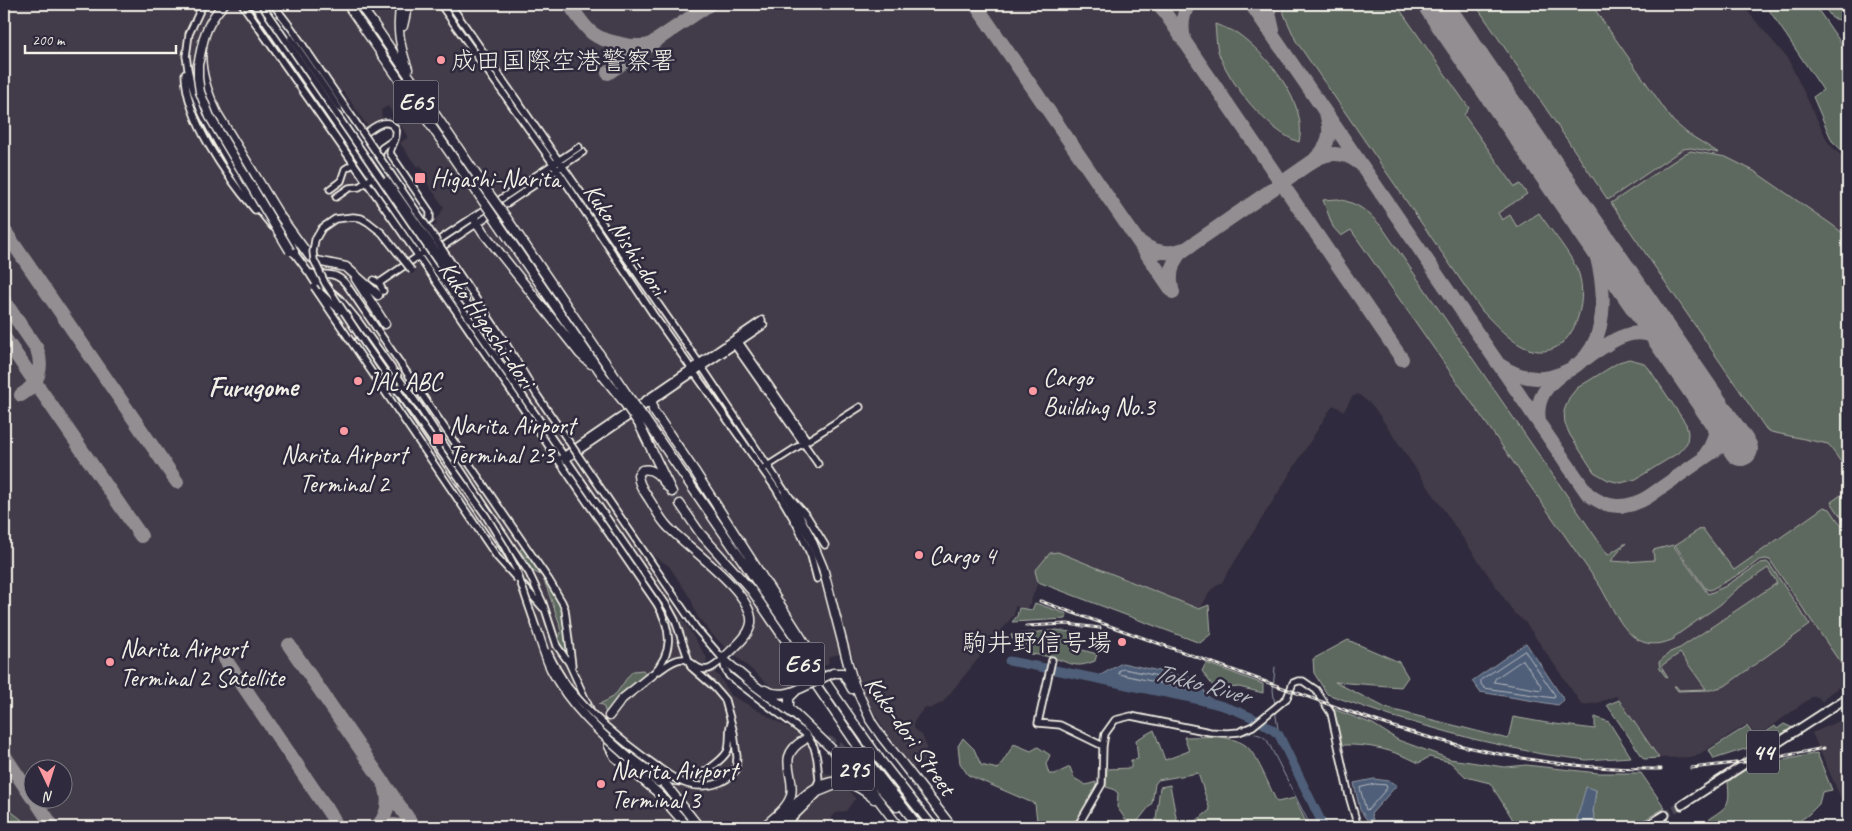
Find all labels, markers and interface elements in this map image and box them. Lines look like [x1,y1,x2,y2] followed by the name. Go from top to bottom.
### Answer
[25,22,176,54] scale bar
[32,31,66,50] text: 200 m
[451,45,676,77] place label: 成田国際空港警察署
[435,54,447,66] marker: 成田国際空港警察署
[394,80,438,124] road number: E65
[431,163,562,195] place label: Higashi-Narita
[413,171,427,185] marker: Higashi-Narita
[576,177,676,304] street label: Kuko Nishi-dori
[432,255,545,397] street label: Kuko Higashi-dori
[1043,362,1157,423] place label: Cargo Building No.3
[367,366,444,398] place label: JAL ABC
[208,369,300,404] district label: Furugome
[352,375,364,387] marker: JAL ABC
[1027,385,1039,397] marker: Cargo Building No.3
[449,410,579,471] place label: Narita Airport Terminal 2·3
[338,425,350,437] marker: Narita Airport Terminal 2
[431,432,445,446] marker: Narita Airport Terminal 2·3
[281,439,411,500] place label: Narita Airport Terminal 2
[929,540,998,572] place label: Cargo 4
[913,549,925,561] marker: Cargo 4
[962,627,1112,659] place label: 駒井野信号場
[120,633,286,694] place label: Narita Airport Terminal 2 Satellite
[1116,636,1128,648] marker: 駒井野信号場
[780,642,824,686] road number: E65
[1151,655,1258,713] water label: Tokko River
[104,656,116,668] marker: Narita Airport Terminal 2 Satellite
[857,670,965,804] street label: Kuko-dori Street
[1747,730,1779,774] road number: 44
[832,748,874,791] road number: 295
[611,755,741,816] place label: Narita Airport Terminal 3
[22,758,72,808] north arrow
[595,778,607,790] marker: Narita Airport Terminal 3
[42,788,54,805] text: N

